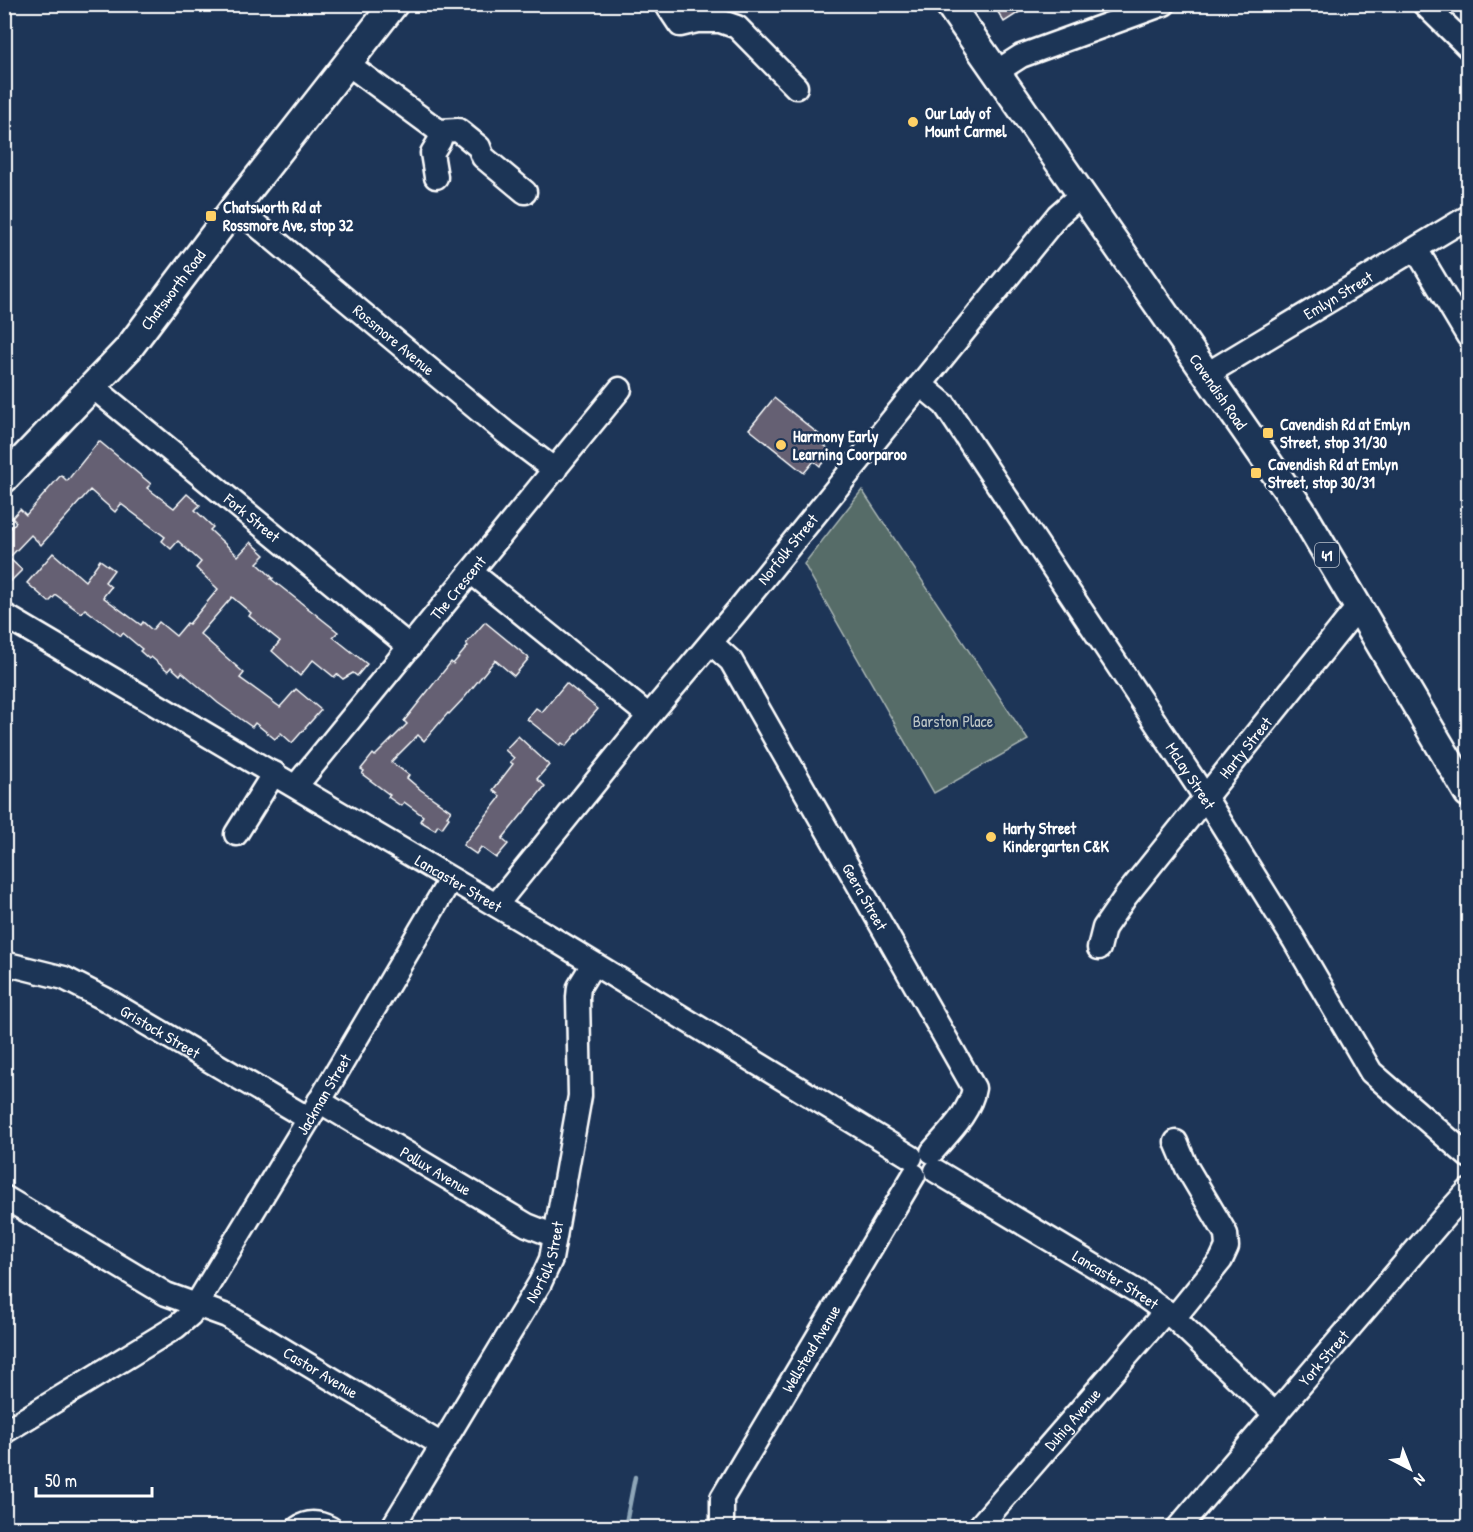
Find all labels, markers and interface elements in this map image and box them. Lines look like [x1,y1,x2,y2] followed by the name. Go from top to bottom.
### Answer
[925,102,1007,142] place label: Our Lady of Mount Carmel
[906,115,920,129] marker: Our Lady of Mount Carmel
[223,196,354,237] place label: Chatsworth Rd at Rossmore Ave, stop 32
[204,209,218,223] marker: Chatsworth Rd at Rossmore Ave, stop 32
[135,245,210,334] street label: Chatsworth Road
[1299,266,1377,324] street label: Emlyn Street
[348,299,440,381] street label: Rossmore Avenue
[1184,349,1253,434] street label: Cavendish Road
[1280,413,1410,454] place label: Cavendish Rd at Emlyn Street, stop 31/30
[793,425,907,466] place label: Harmony Early Learning Coorparoo
[1261,426,1275,440] marker: Cavendish Rd at Emlyn Street, stop 31/30
[774,438,788,452] marker: Harmony Early Learning Coorparoo
[1268,453,1398,494] place label: Cavendish Rd at Emlyn Street, stop 30/31
[1249,466,1263,480] marker: Cavendish Rd at Emlyn Street, stop 30/31
[219,487,285,547] street label: Fork Street
[752,509,823,589] street label: Norfolk Street
[1315,543,1339,567] road number: 41
[425,550,491,625] street label: The Crescent
[913,710,994,732] park label: Barston Place
[1214,712,1277,783] street label: Harty Street
[1161,738,1221,814] street label: McLay Street
[1003,817,1110,858] place label: Harty Street Kindergarten C&K
[984,830,998,844] marker: Harty Street Kindergarten C&K
[411,849,507,918] street label: Lancaster Street
[837,859,893,935] street label: Geera Street
[116,999,205,1064] street label: Gristock Street
[291,1049,356,1139] street label: Jackman Street
[396,1141,476,1201] street label: Pollux Avenue
[520,1219,569,1307] street label: Norfolk Street
[1069,1245,1164,1315] street label: Lancaster Street
[776,1300,846,1396] street label: Wellstead Avenue
[1293,1325,1354,1391] street label: York Street
[279,1341,363,1404] street label: Castor Avenue
[1039,1383,1106,1455] street label: Duhig Avenue
[1380,1439,1440,1499] north arrow
[36,1460,152,1498] scale bar
[45,1468,77,1493] text: 50 m
[1409,1469,1431,1491] text: N

